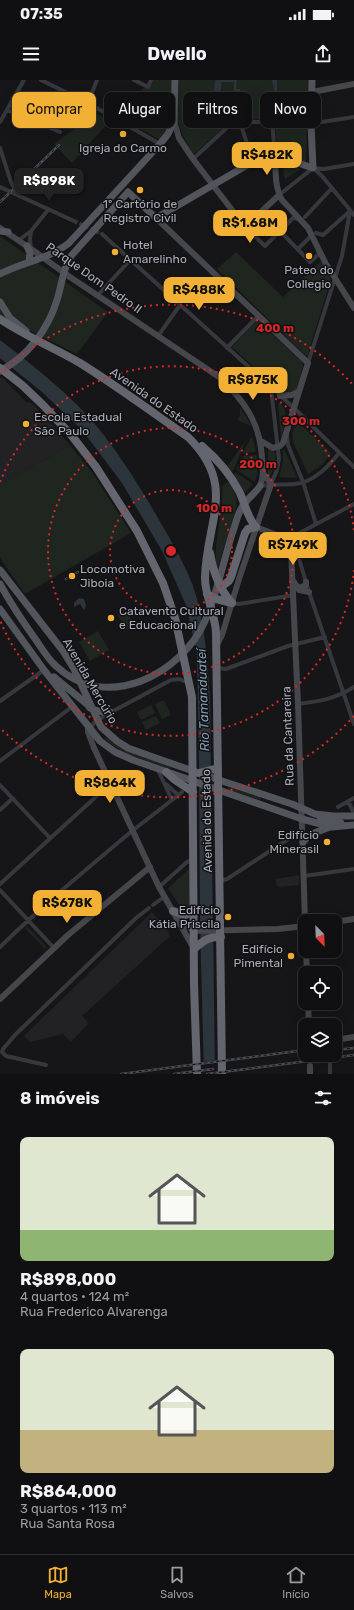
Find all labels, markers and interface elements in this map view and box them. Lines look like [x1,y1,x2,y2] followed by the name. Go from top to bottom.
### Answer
[20,5,63,23] text: 07:35
[20,43,42,65] icon: menu
[147,43,207,65] text: Dwello
[312,43,334,65] icon: share
[12,92,96,128] chip: Comprar
[104,92,175,128] chip: Alugar
[183,92,252,128] chip: Filtros
[260,92,321,128] chip: Novo
[118,129,128,139] marker: Igreja do Carmo
[79,141,167,155] place label: Igreja do Carmo
[234,142,300,176] pin: R$482K
[241,147,293,162] text: R$482K
[16,168,82,202] pin: R$898K
[23,173,75,188] text: R$898K
[135,185,145,195] marker: 1º Cartório de Registro Civil
[103,197,177,225] place label: 1º Cartório de Registro Civil
[213,210,287,244] pin: R$1.68M
[222,215,278,230] text: R$1.68M
[123,238,187,266] place label: Hotel Amarelinho
[43,240,145,316] street label: Parque Dom Pedro II
[110,247,120,257] marker: Hotel Amarelinho
[304,251,314,261] marker: Pateo do Collegio
[284,263,334,291] place label: Pateo do Collegio
[166,277,232,311] pin: R$488K
[173,282,225,297] text: R$488K
[256,321,294,335] text: 400 m
[108,365,200,435] street label: Avenida do Estado
[220,367,286,401] pin: R$875K
[228,372,278,387] text: R$875K
[34,410,122,438] place label: Escola Estadual São Paulo
[282,414,320,428] text: 300 m
[21,419,31,429] marker: Escola Estadual São Paulo
[239,457,277,471] text: 200 m
[196,501,232,515] text: 100 m
[260,532,326,566] pin: R$749K
[268,537,318,552] text: R$749K
[164,544,178,558] centre of rings
[80,562,145,590] place label: Locomotiva Jiboia
[67,571,77,581] marker: Locomotiva Jiboia
[119,604,224,632] place label: Catavento Cultural e Educacional
[106,613,116,623] marker: Catavento Cultural e Educacional
[60,636,120,726] street label: Avenida Mercúrio
[194,647,212,752] water label: Rio Tamanduateí
[279,686,297,786] street label: Rua da Cantareira
[199,769,215,873] street label: Avenida do Estado
[77,770,143,804] pin: R$864K
[84,775,136,790] text: R$864K
[270,828,319,856] place label: Edifício Minerasil
[322,837,332,847] marker: Edifício Minerasil
[34,890,100,924] pin: R$678K
[42,895,92,910] text: R$678K
[149,903,220,931] place label: Edifício Kátia Priscila
[223,912,233,922] marker: Edifício Kátia Priscila
[298,914,342,958] north arrow
[298,914,342,1062] map controls
[234,942,283,970] place label: Edifício Pimental
[286,951,296,961] marker: Edifício Pimental
[298,966,342,1010] button: locate
[298,1018,342,1062] button: layers
[312,1087,334,1109] icon: filters
[20,1088,100,1108] text: 8 imóveis
[141,1163,213,1235] icon: home
[20,1269,116,1289] text: R$898,000
[20,1289,129,1304] text: 4 quartos · 124 m²
[20,1304,168,1319] text: Rua Frederico Alvarenga
[141,1375,213,1447] icon: home
[20,1481,116,1501] text: R$864,000
[20,1501,127,1516] text: 3 quartos · 113 m²
[20,1516,115,1531] text: Rua Santa Rosa
[44,1564,72,1601] tab: Mapa
[160,1564,194,1601] tab: Salvos
[282,1564,310,1601] tab: Início

